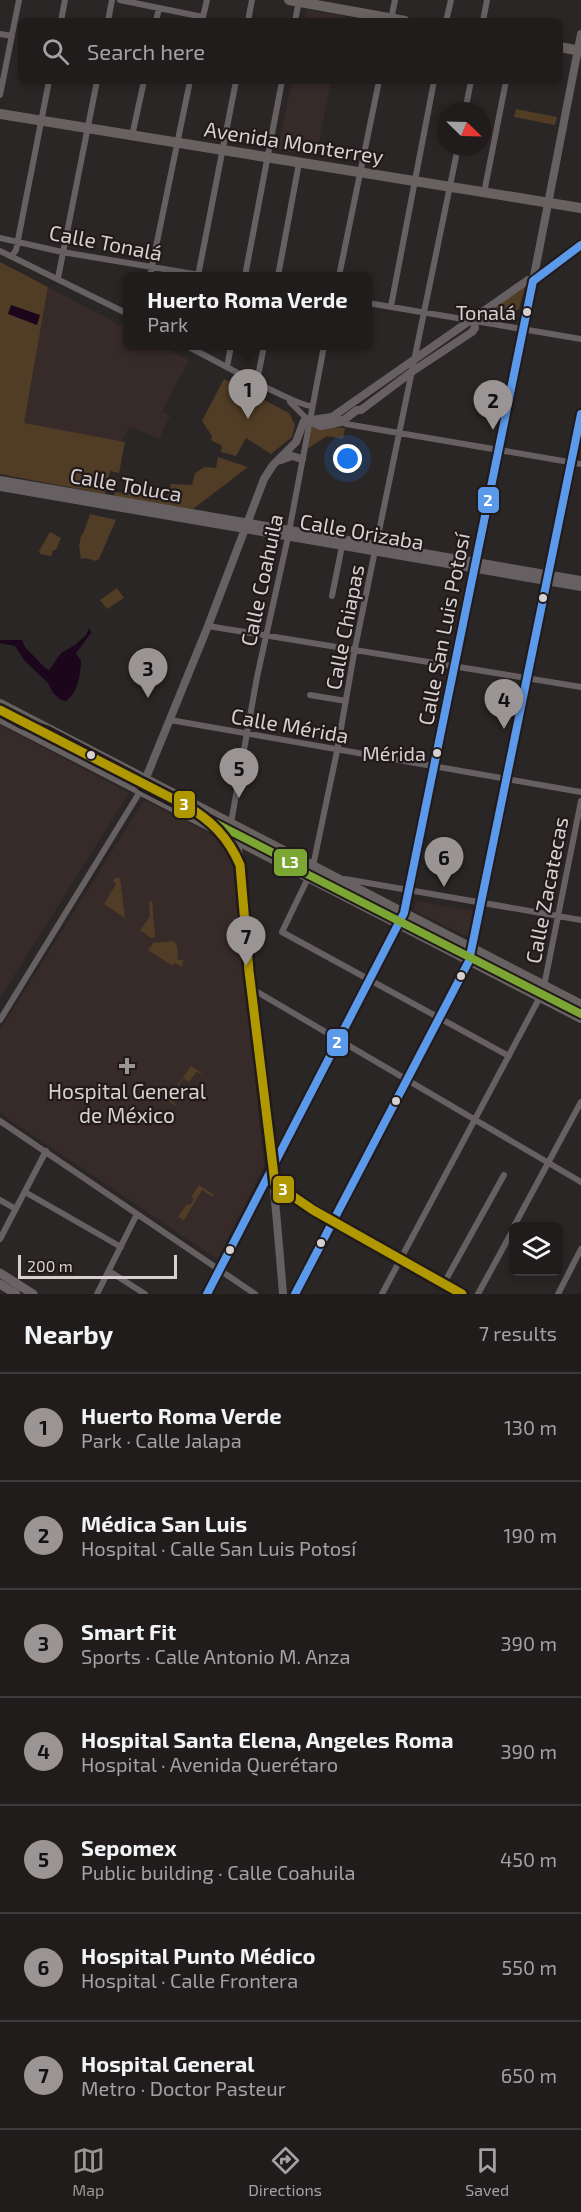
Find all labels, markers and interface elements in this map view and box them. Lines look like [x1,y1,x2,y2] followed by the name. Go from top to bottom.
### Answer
[18,18,563,84] search box
[39,35,72,68] icon: search
[87,38,205,64] text: Search here
[437,102,491,156] north arrow
[203,115,385,169] street label: Avenida Monterrey
[47,219,165,265] street label: Calle Tonalá
[123,272,372,350] popup
[147,286,348,312] text: Huerto Roma Verde
[456,300,516,324] place label: Tonalá
[521,306,533,318] marker: Tonalá
[147,312,188,336] text: Park
[228,370,268,419] pin: 1
[474,380,512,430] pin: 2
[333,444,362,473] your location
[68,462,184,506] street label: Calle Toluca
[477,486,500,514] line badge: 2
[483,490,493,509] text: 2
[298,508,426,554] street label: Calle Orizaba
[235,512,287,648] street label: Calle Coahuila
[412,530,474,727] street label: Calle San Luis Potosí
[320,562,368,692] street label: Calle Chiapas
[537,592,549,604] unlabelled marker
[128,648,168,698] pin: 3
[484,680,524,729] pin: 4
[229,702,351,748] street label: Calle Mérida
[362,741,426,765] place label: Mérida
[431,747,443,759] marker: Mérida
[220,748,258,798] pin: 5
[85,749,97,761] unlabelled marker
[173,790,196,819] line badge: 3
[179,794,189,813] text: 3
[520,815,572,965] street label: Calle Zacatecas
[424,838,464,887] pin: 6
[273,848,308,877] line badge: L3
[281,852,299,871] text: L3
[226,916,266,966] pin: 7
[455,970,467,982] unlabelled marker
[326,1028,349,1057] line badge: 2
[332,1032,342,1051] text: 2
[118,1057,136,1075] marker: Hospital General de México
[48,1078,207,1127] place label: Hospital General de México
[390,1095,402,1107] unlabelled marker
[272,1175,295,1204] line badge: 3
[278,1179,288,1198] text: 3
[509,1222,563,1276] map controls
[509,1222,563,1276] button: layers
[315,1237,327,1249] unlabelled marker
[224,1244,236,1256] unlabelled marker
[18,1252,177,1280] scale bar
[27,1256,73,1275] text: 200 m
[24,1318,113,1349] text: Nearby
[479,1321,557,1345] text: 7 results
[81,1402,282,1428] text: Huerto Roma Verde
[39,1415,48,1439] text: 1
[504,1415,557,1439] text: 130 m
[81,1428,242,1452] text: Park · Calle Jalapa
[81,1510,247,1536] text: Médica San Luis
[38,1523,49,1547] text: 2
[504,1523,557,1547] text: 190 m
[81,1536,356,1560] text: Hospital · Calle San Luis Potosí
[81,1618,176,1644] text: Smart Fit
[38,1631,49,1655] text: 3
[500,1631,557,1655] text: 390 m
[81,1644,350,1668] text: Sports · Calle Antonio M. Anza
[81,1726,454,1752] text: Hospital Santa Elena, Angeles Roma
[37,1739,50,1763] text: 4
[500,1739,557,1763] text: 390 m
[81,1752,338,1776] text: Hospital · Avenida Querétaro
[81,1834,177,1860] text: Sepomex
[38,1847,49,1871] text: 5
[500,1847,557,1871] text: 450 m
[81,1860,355,1884] text: Public building · Calle Coahuila
[81,1942,316,1968] text: Hospital Punto Médico
[38,1955,49,1979] text: 6
[502,1955,557,1979] text: 550 m
[81,1968,298,1992] text: Hospital · Calle Frontera
[81,2050,255,2076] text: Hospital General
[38,2063,49,2087] text: 7
[501,2063,557,2087] text: 650 m
[81,2076,286,2100] text: Metro · Doctor Pasteur
[72,2144,105,2199] tab: Map
[248,2144,322,2199] tab: Directions
[465,2144,509,2199] tab: Saved

